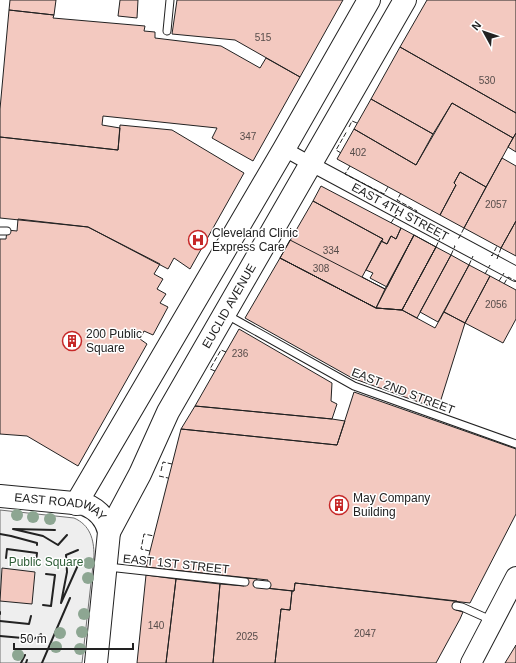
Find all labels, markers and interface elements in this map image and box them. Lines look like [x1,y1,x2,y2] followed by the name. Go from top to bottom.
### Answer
[464,12,504,52] north arrow
[469,19,484,32] text: N
[255,32,272,43] house number: 515
[479,75,496,86] house number: 530
[240,131,257,142] house number: 347
[350,147,367,158] house number: 402
[349,180,452,244] street label: EAST 4TH STREET
[485,199,508,210] house number: 2057
[212,226,298,254] place label: Cleveland Clinic Express Care
[187,229,209,251] hospital icon: Cleveland Clinic Express Care
[323,245,340,256] house number: 334
[199,261,259,351] street label: EUCLID AVENUE
[313,263,330,274] house number: 308
[485,299,508,310] house number: 2056
[86,327,142,355] place label: 200 Public Square
[61,330,83,352] building icon: 200 Public Square
[232,348,249,359] house number: 236
[350,365,457,417] street label: EAST 2ND STREET
[14,490,109,523] street label: EAST ROADWAY
[353,491,430,519] place label: May Company Building
[328,494,350,516] building icon: May Company Building
[122,551,231,577] street label: EAST 1ST STREET
[9,555,84,569] park label: Public Square
[148,620,165,631] house number: 140
[14,625,133,651] scale bar
[354,628,377,639] house number: 2047
[236,631,259,642] house number: 2025
[20,632,47,646] text: 50 m

